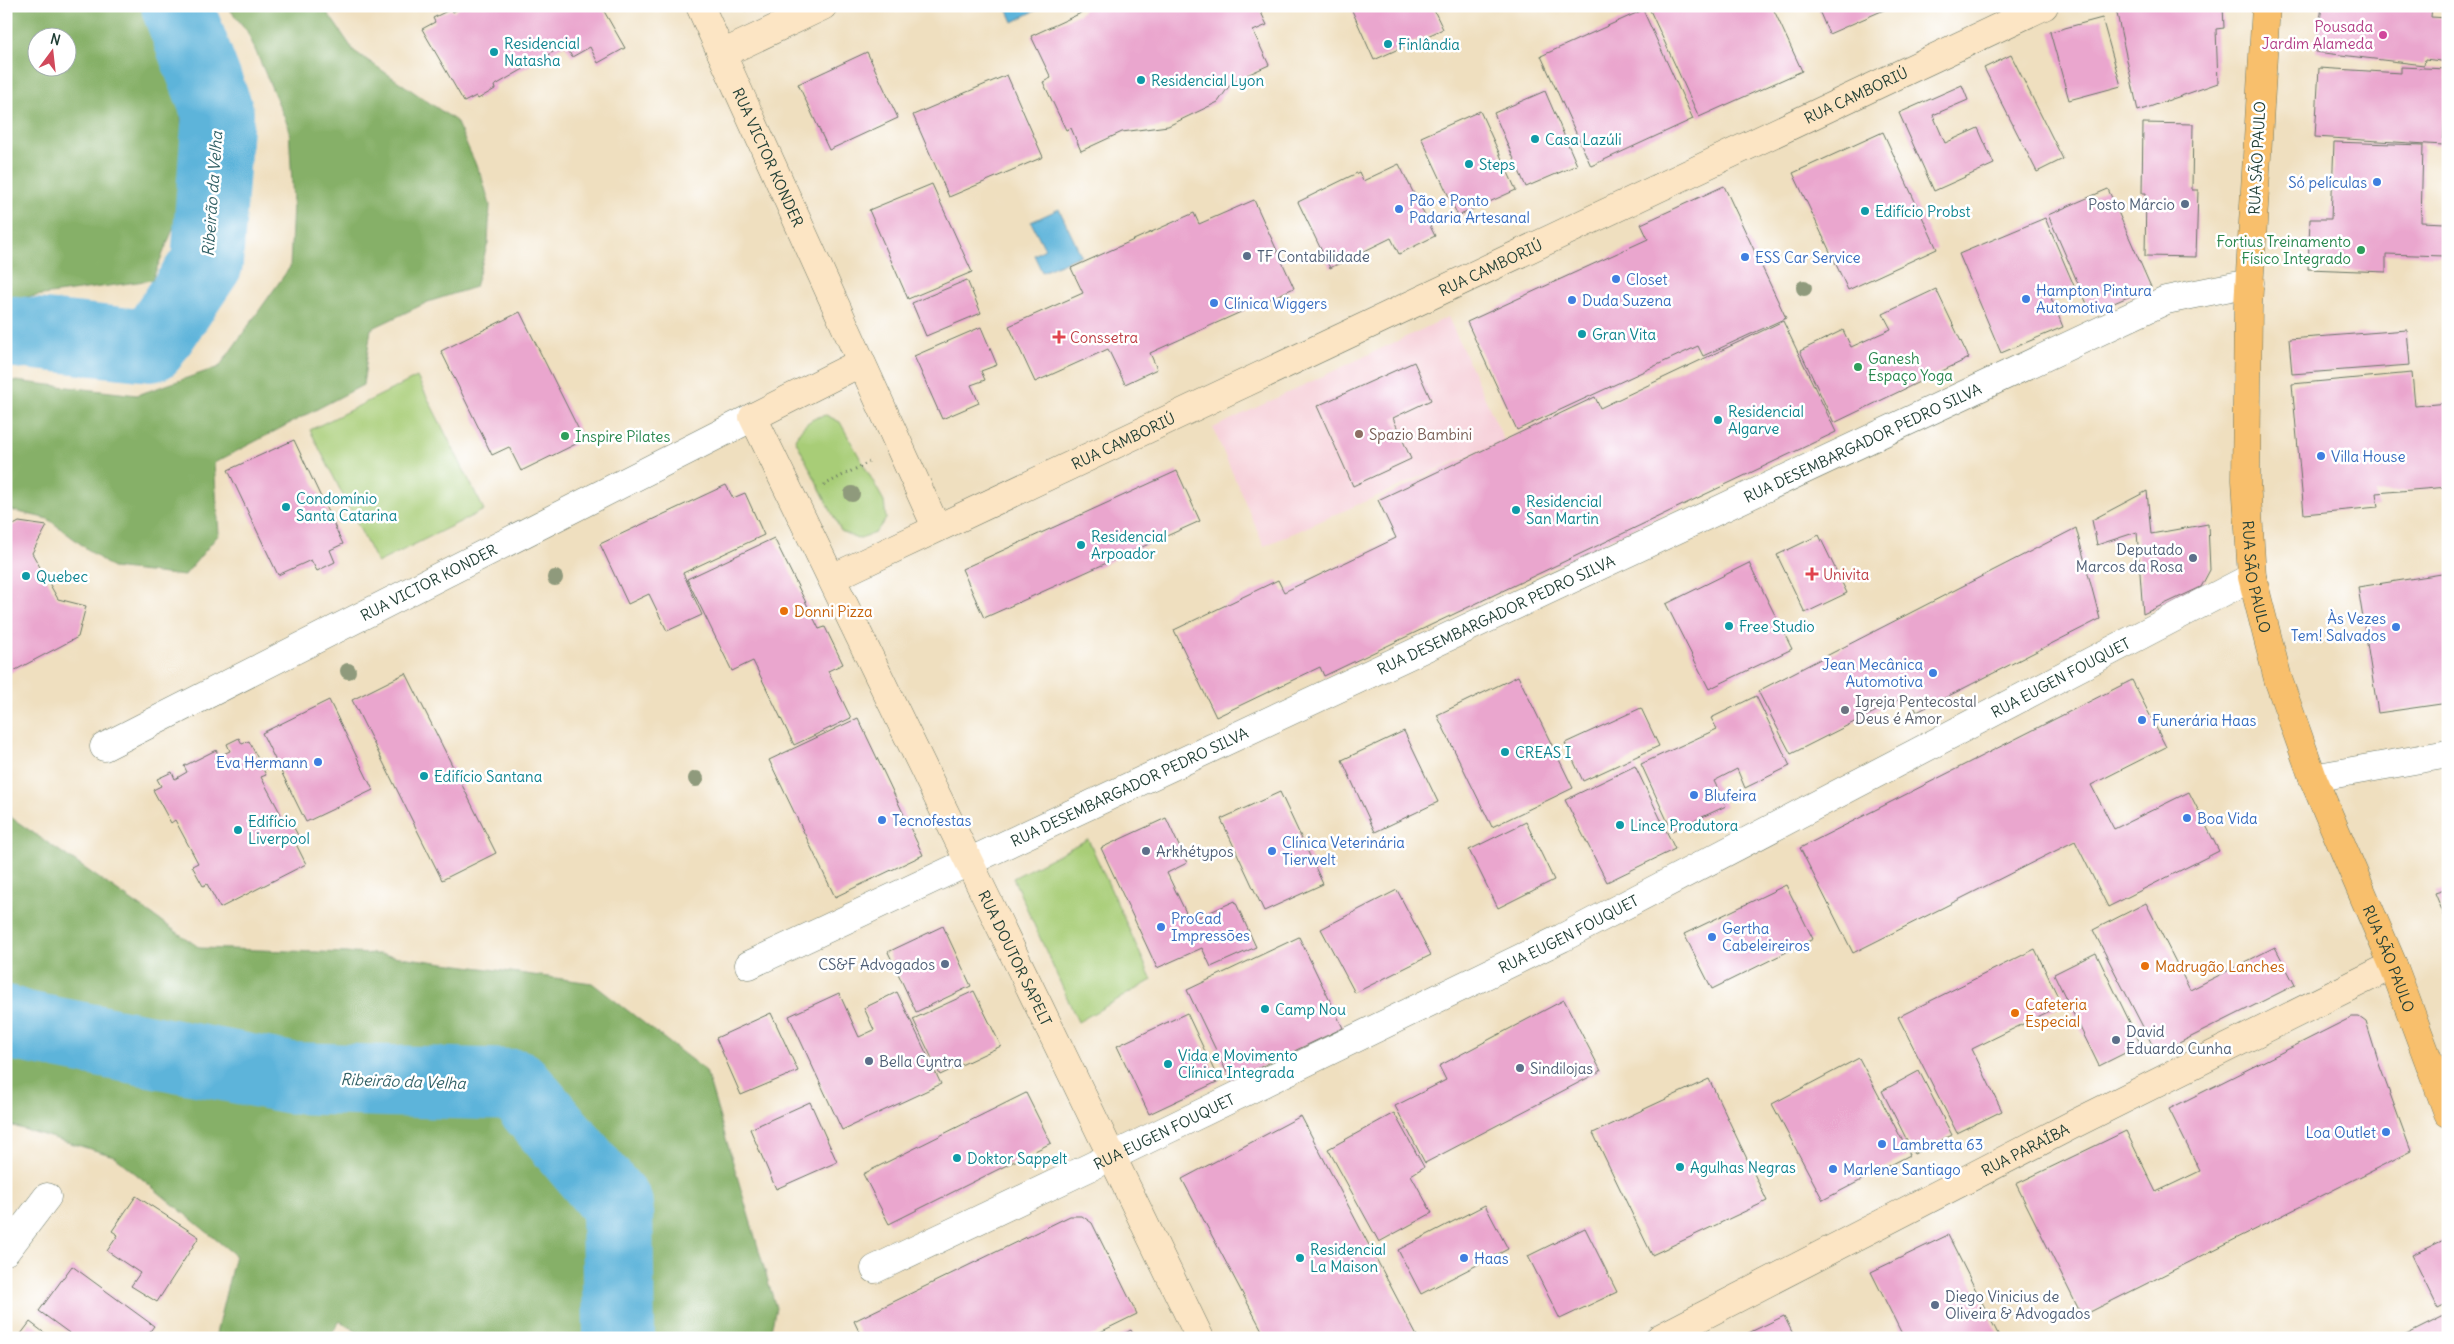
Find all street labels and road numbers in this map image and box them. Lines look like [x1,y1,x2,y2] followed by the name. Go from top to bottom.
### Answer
[1801,61,1911,127] street label: RUA CAMBORIÚ
[729,85,808,230] street label: RUA VICTOR KONDER
[2245,101,2269,215] street label: RUA SÃO PAULO
[1435,234,1545,300] street label: RUA CAMBORIÚ
[1741,378,1985,506] street label: RUA DESEMBARGADOR PEDRO SILVA
[1068,407,1178,473] street label: RUA CAMBORIÚ
[2239,520,2275,635] street label: RUA SÃO PAULO
[357,539,500,625] street label: RUA VICTOR KONDER
[1374,550,1618,678] street label: RUA DESEMBARGADOR PEDRO SILVA
[1988,633,2133,721] street label: RUA EUGEN FOUQUET
[1007,723,1251,850] street label: RUA DESEMBARGADOR PEDRO SILVA
[975,887,1056,1029] street label: RUA DOUTOR SAPELT
[1495,890,1641,977] street label: RUA EUGEN FOUQUET
[2359,902,2419,1015] street label: RUA SÃO PAULO
[1090,1089,1238,1173] street label: RUA EUGEN FOUQUET
[1978,1119,2073,1180] street label: RUA PARAÍBA

